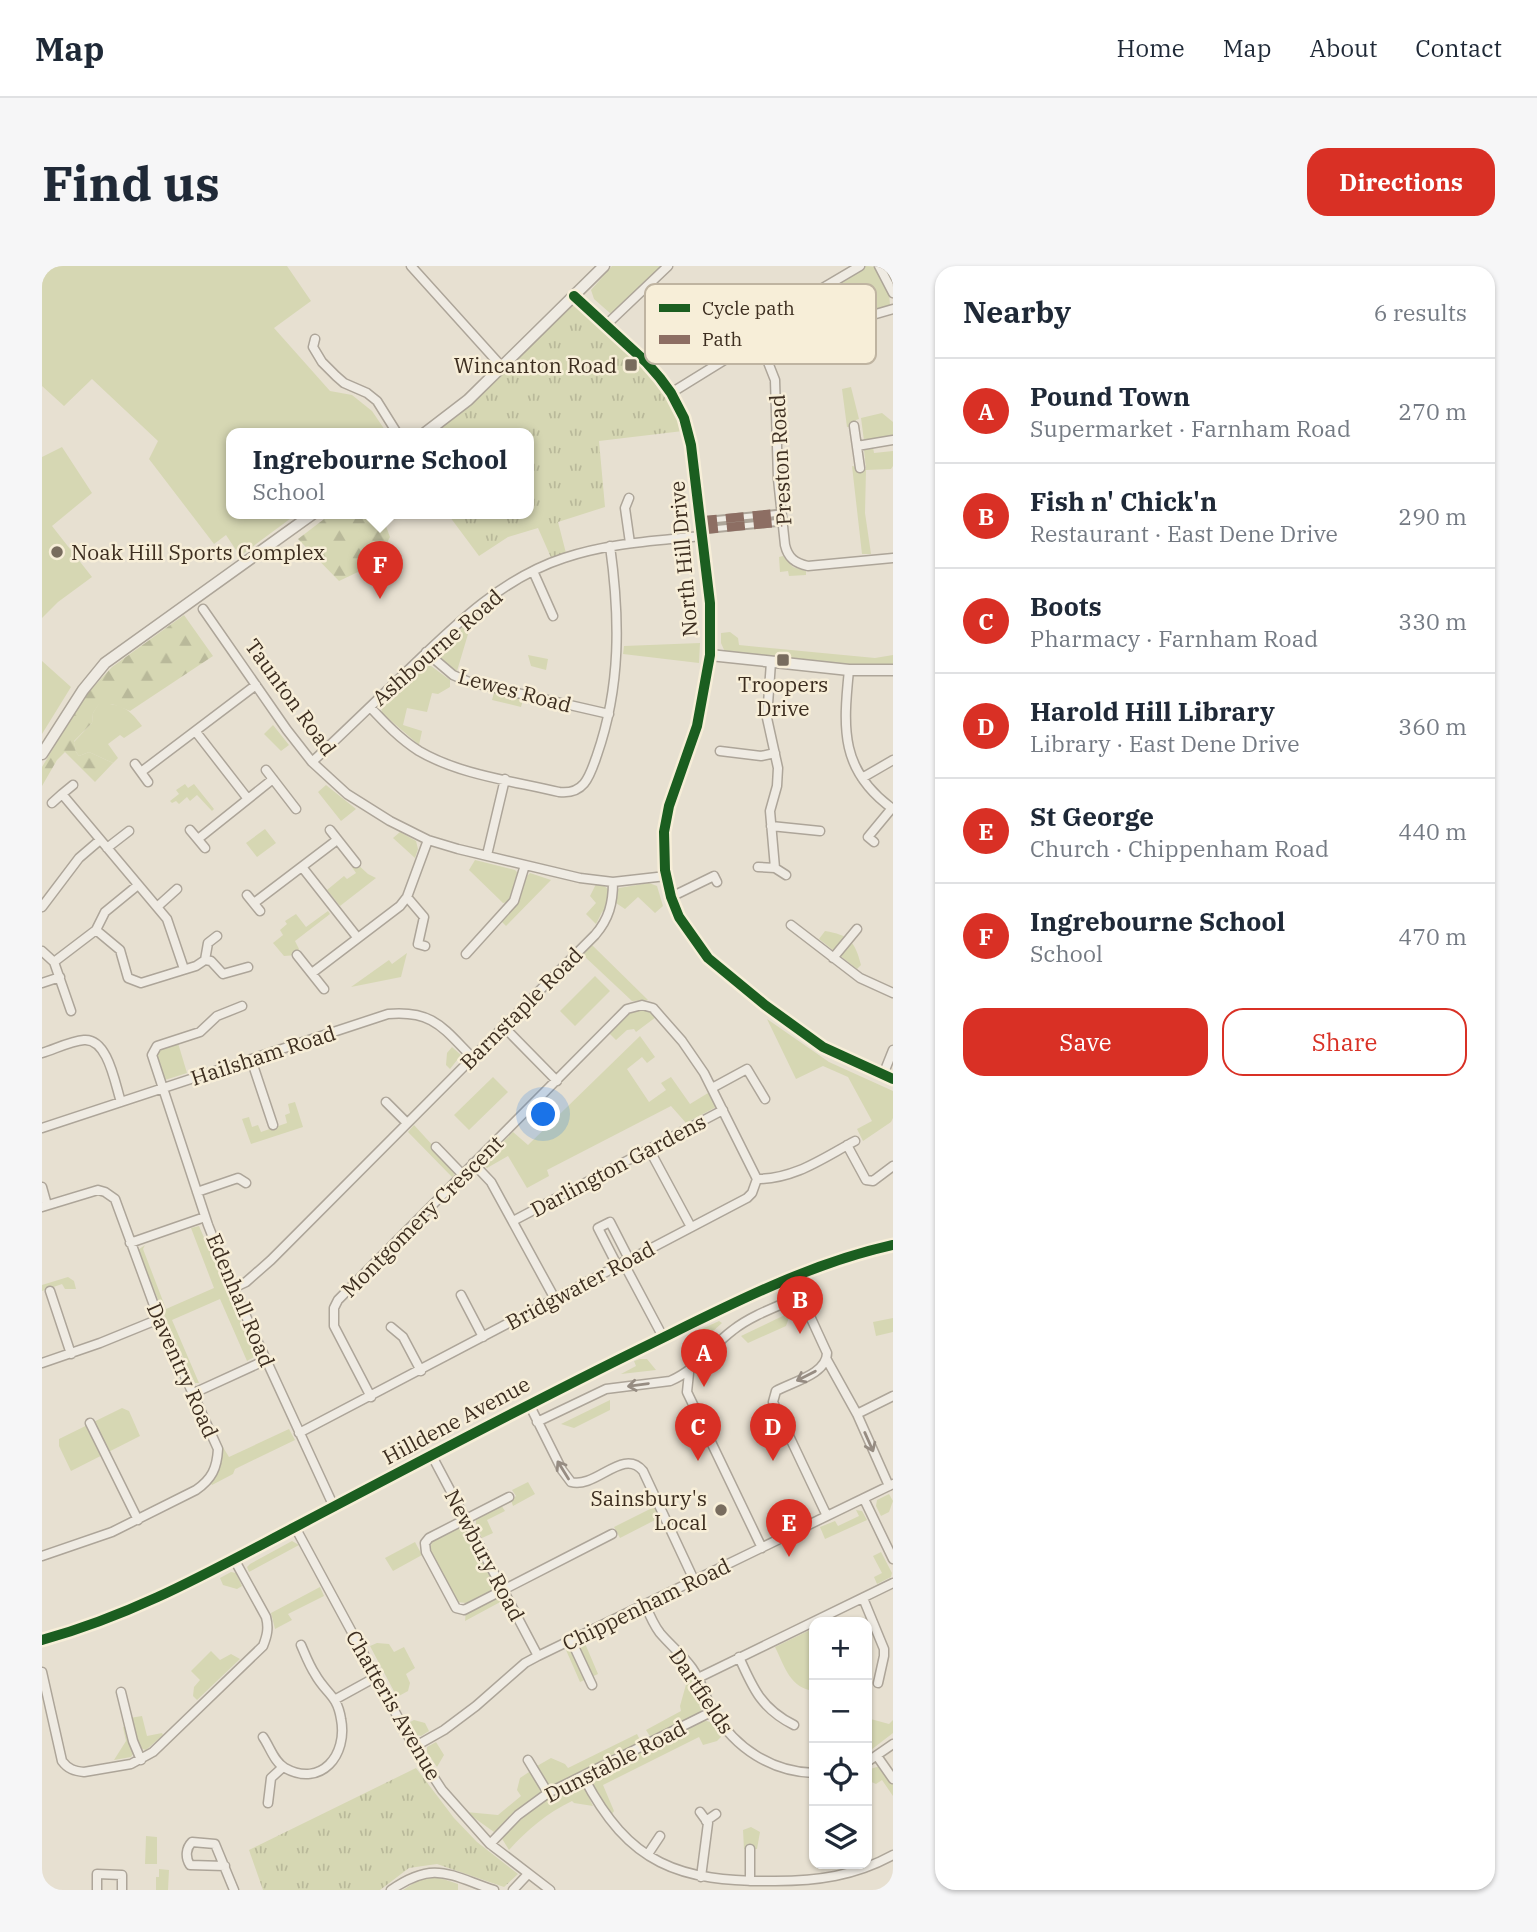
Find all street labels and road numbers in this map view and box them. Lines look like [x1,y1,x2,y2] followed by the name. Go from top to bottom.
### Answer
[763,394,797,526] street label: Preston Road
[662,480,704,638] street label: North Hill Drive
[366,582,508,711] street label: Ashbourne Road
[239,633,343,761] street label: Taunton Road
[455,661,575,719] street label: Lewes Road
[454,940,589,1075] street label: Barnstaple Road
[187,1018,339,1092] street label: Hailsham Road
[525,1107,711,1223] street label: Darlington Gardens
[335,1129,509,1303] street label: Montgomery Crescent
[200,1229,282,1371] street label: Edenhall Road
[501,1234,659,1336] street label: Bridgwater Road
[141,1298,225,1442] street label: Daventry Road
[377,1369,535,1471] street label: Hilldene Avenue
[438,1484,532,1626] street label: Newbury Road
[557,1551,735,1657] street label: Chippenham Road
[340,1625,448,1785] street label: Chatteris Avenue
[663,1643,741,1739] street label: Dartfields
[540,1713,691,1809] street label: Dunstable Road

